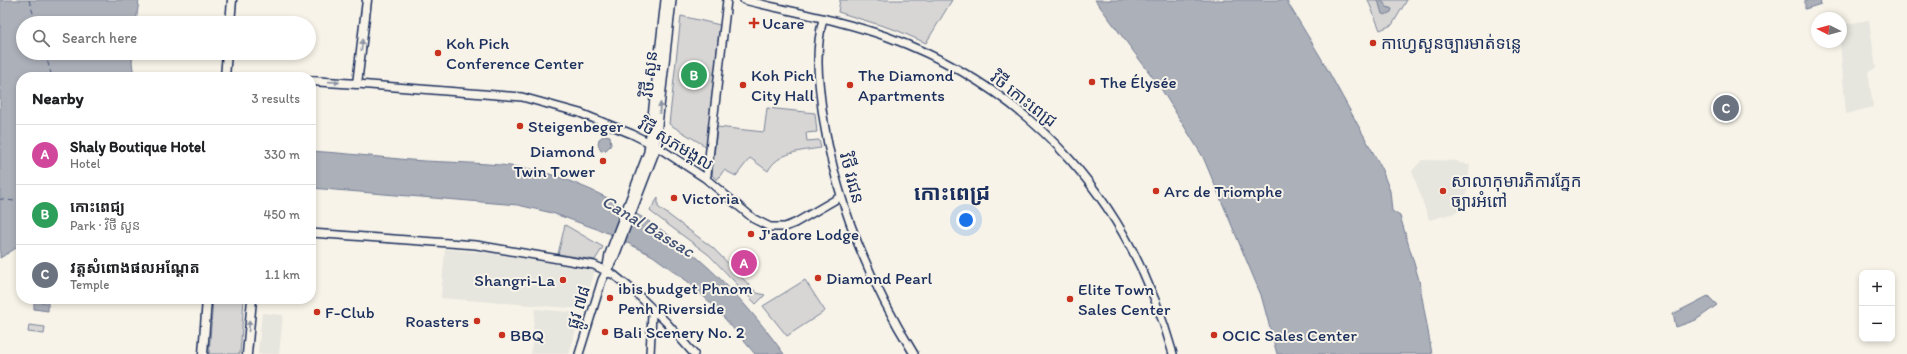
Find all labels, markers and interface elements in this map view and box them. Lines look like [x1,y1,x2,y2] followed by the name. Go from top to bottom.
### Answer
[1811,12,1847,48] north arrow
[762,13,805,33] place label: Ucare
[16,16,316,60] search box
[749,18,759,28] marker: Ucare
[30,27,52,49] icon: search
[62,29,137,47] text: Search here
[446,33,584,73] place label: Koh Pich Conference Center
[1381,33,1521,54] place label: កាហ្វេសួនច្បារមាត់ទន្លេ
[1368,38,1378,48] marker: កាហ្វេសួនច្បារមាត់ទន្លេ
[359,39,365,51] one-way arrow
[433,48,443,58] marker: Koh Pich Conference Center
[636,50,662,99] street label: វិថី សួន
[681,60,707,90] pin: B
[751,65,814,105] place label: Koh Pich City Hall
[858,65,955,105] place label: The Diamond Apartments
[986,66,1061,132] street label: វិថី កោះពេជ្រ
[1100,72,1177,92] place label: The Élysée
[1087,77,1097,87] marker: The Élysée
[328,79,340,86] one-way arrow
[738,80,748,90] marker: Koh Pich City Hall
[845,80,855,90] marker: The Diamond Apartments
[32,88,84,108] text: Nearby
[251,91,300,106] text: 3 results
[1713,93,1739,123] pin: C
[657,102,663,114] one-way arrow
[634,113,717,175] street label: វិថី សុភមង្គល
[528,116,624,136] place label: Steigenbeger
[515,121,525,131] marker: Steigenbeger
[70,138,205,156] text: Shaly Boutique Hotel
[514,141,596,181] place label: Diamond Twin Tower
[41,147,49,162] text: A
[264,147,300,162] text: 330 m
[835,150,869,206] street label: វិថី វរជន
[70,156,100,171] text: Hotel
[598,156,608,166] marker: Diamond Twin Tower
[1451,171,1582,212] place label: សាលាកុមារភិការភ្នែក ច្បារអំពៅ
[914,180,990,206] district label: កោះពេជ្រ
[1164,181,1282,201] place label: Arc de Triomphe
[1151,186,1161,196] marker: Arc de Triomphe
[1438,186,1448,196] marker: សាលាកុមារភិការភ្នែក ច្បារអំពៅ
[682,188,739,208] place label: Victoria
[598,190,700,263] water label: Canal Bassac
[669,193,679,203] marker: Victoria
[70,198,125,216] text: កោះពេជ្យ
[41,207,49,222] text: B
[263,207,300,222] text: 450 m
[956,210,976,230] your location
[70,218,140,233] text: Park · វិថី សួន
[759,224,859,244] place label: J'adore Lodge
[746,229,756,239] marker: J'adore Lodge
[731,248,757,278] pin: A
[70,259,200,277] text: វត្តសំពោងផលអណ្តែត
[41,267,49,282] text: C
[265,267,300,282] text: 1.1 km
[826,268,932,288] place label: Diamond Pearl
[474,270,555,290] place label: Shangri-La
[1859,270,1895,342] map controls
[1859,270,1895,306] button: +
[813,273,823,283] marker: Diamond Pearl
[558,275,568,285] marker: Shangri-La
[70,277,109,292] text: Temple
[618,278,753,318] place label: ibis budget Phnom Penh Riverside
[1078,279,1171,319] place label: Elite Town Sales Center
[562,283,599,333] street label: ផ្លូវ ៧៨
[605,293,615,303] marker: ibis budget Phnom Penh Riverside
[1065,294,1075,304] marker: Elite Town Sales Center
[325,302,375,322] place label: F-Club
[1859,306,1895,342] button: −
[312,307,322,317] marker: F-Club
[405,311,469,331] place label: Roasters
[472,316,482,326] marker: Roasters
[246,320,253,333] one-way arrow
[613,322,745,342] place label: Bali Scenery No. 2
[510,325,544,345] place label: BBQ
[1222,325,1357,345] place label: OCIC Sales Center
[600,327,610,337] marker: Bali Scenery No. 2
[497,330,507,340] marker: BBQ
[1209,330,1219,340] marker: OCIC Sales Center

